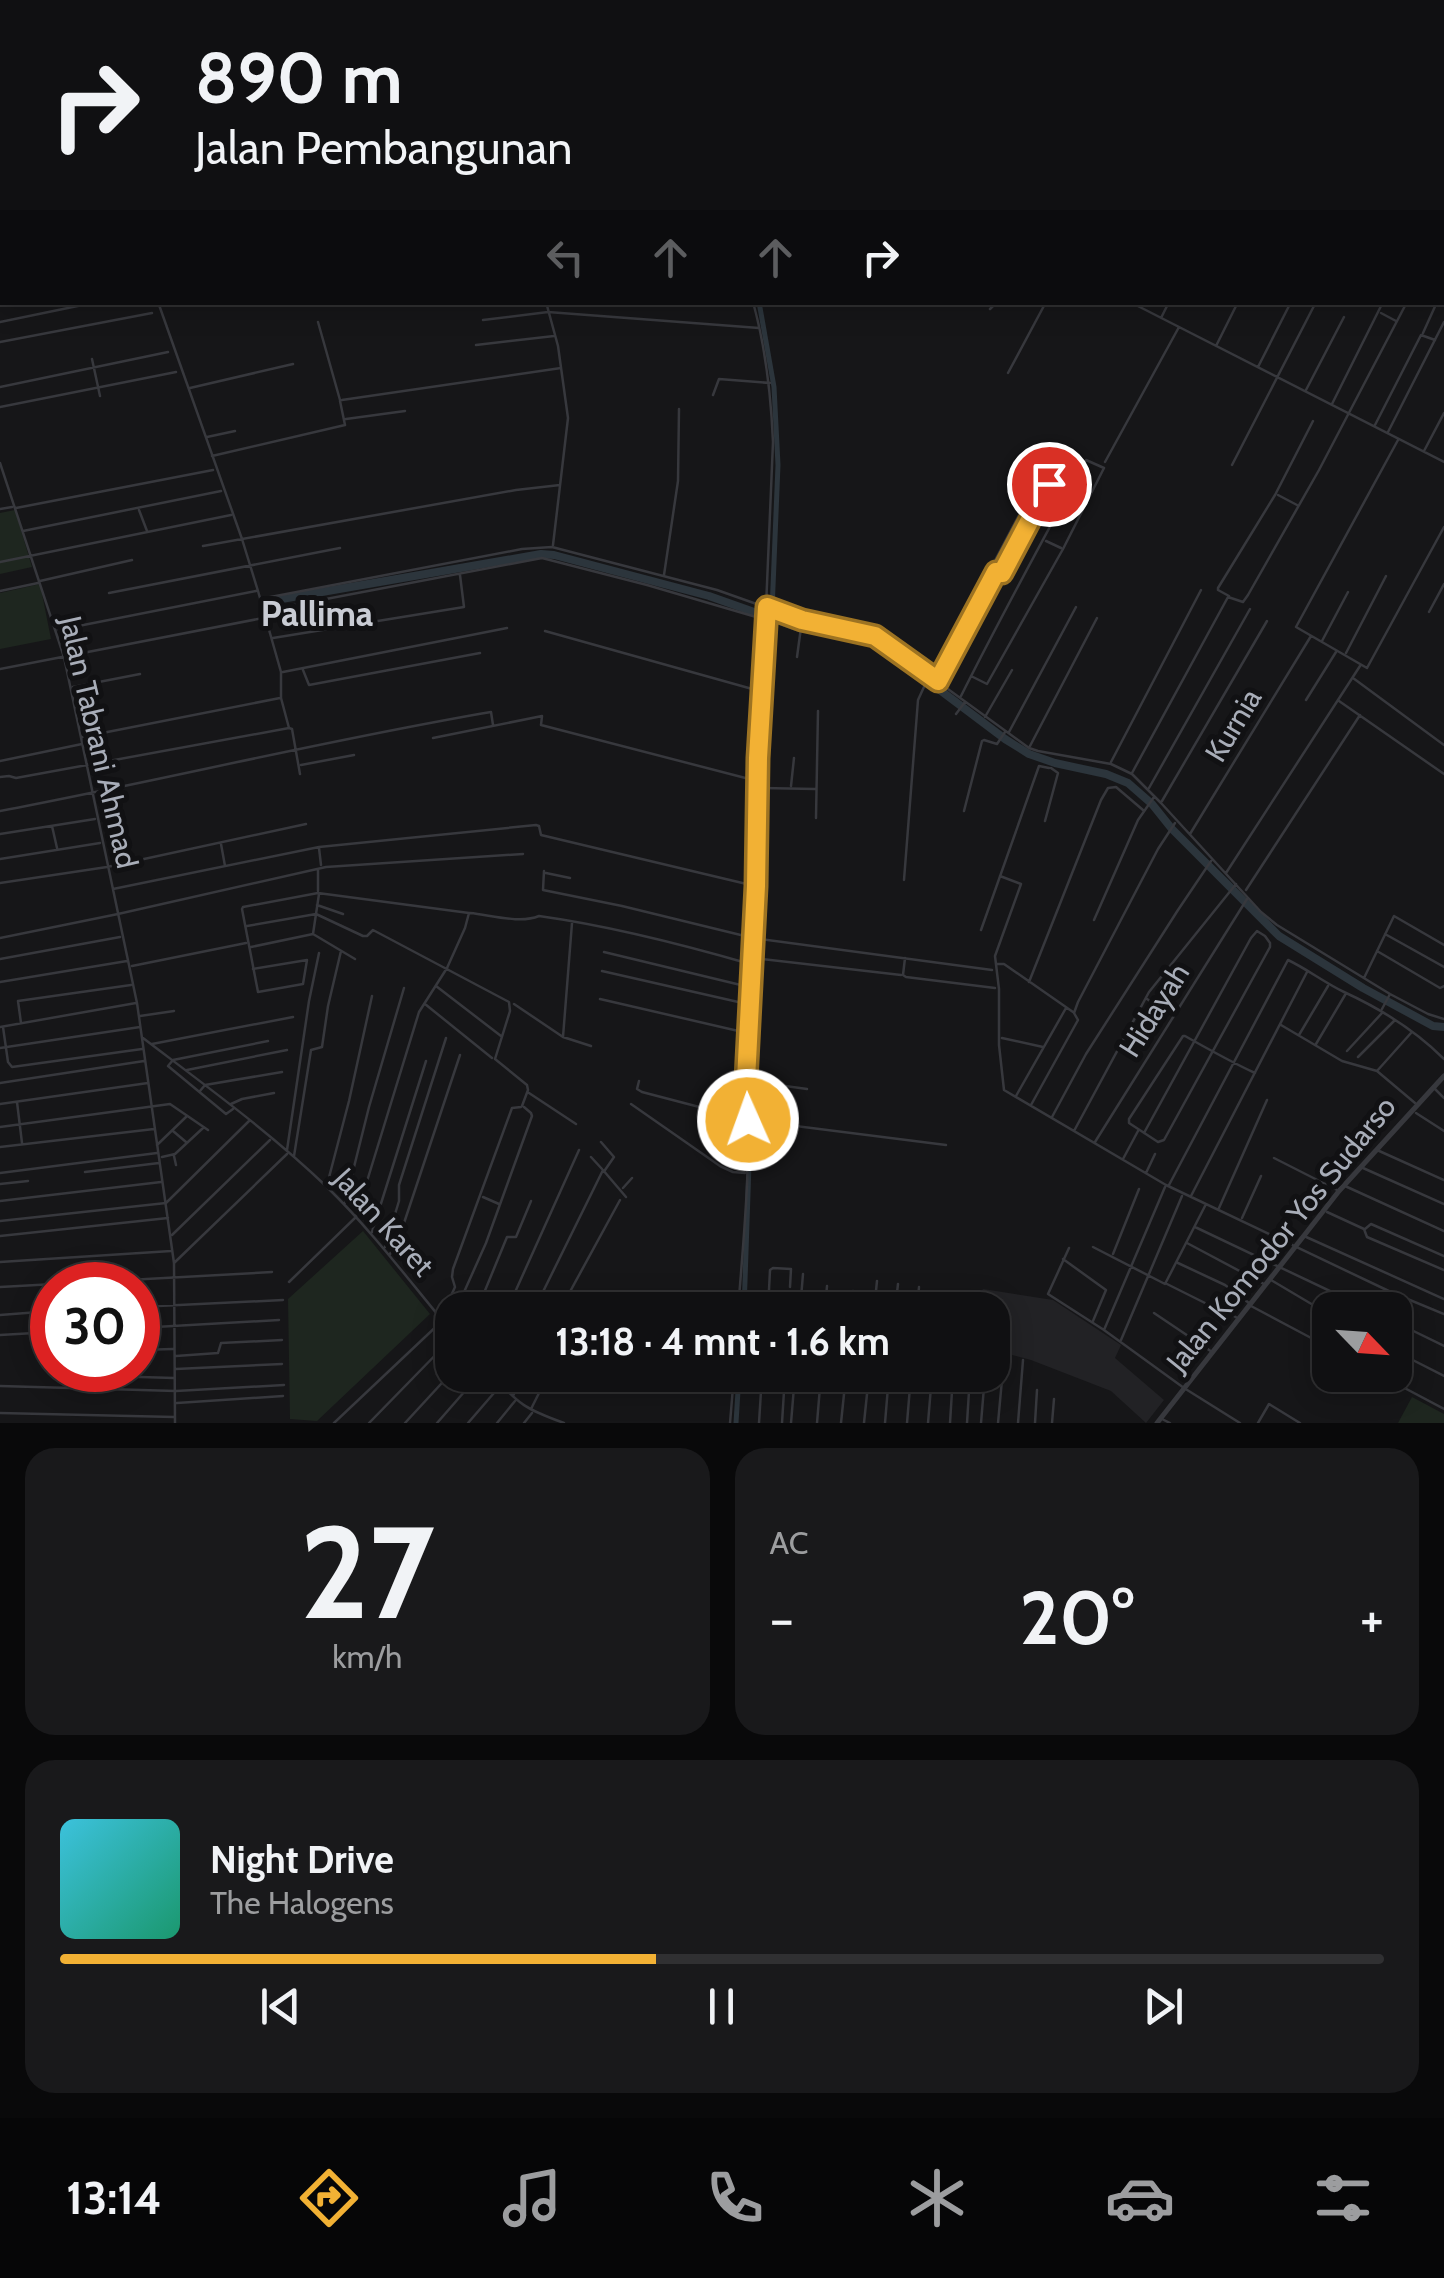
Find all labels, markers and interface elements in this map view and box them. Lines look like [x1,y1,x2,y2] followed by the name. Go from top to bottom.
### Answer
[195,35,403,121] text: 890 m
[30,40,160,170] icon: right
[195,121,572,175] text: Jalan Pembangunan
[538,230,593,285] icon: left
[643,230,698,285] icon: ahead
[748,230,803,285] icon: ahead
[853,230,908,285] icon: right
[1007,442,1092,527] pin
[1022,457,1077,512] icon: arrive
[261,592,374,635] district label: Pallima
[52,611,146,872] street label: Jalan Tabrani Ahmad
[1197,681,1270,768] street label: Kurnia
[1111,956,1197,1064] street label: Hidayah
[696,1068,800,1172] position arrow
[1158,1089,1404,1380] street label: Jalan Komodor Yos Sudarso
[325,1160,442,1284] street label: Jalan Karet
[30,1262,160,1392] speed limit sign: 30
[1312,1292,1412,1392] north arrow
[1312,1292,1412,1392] map controls
[555,1318,890,1365] text: 13:18 · 4 mnt · 1.6 km
[300,1493,435,1651] text: 27
[770,1523,809,1562] text: AC
[1020,1572,1134,1663] text: 20°
[770,1585,794,1652] text: −
[1360,1585,1384,1652] text: +
[332,1637,402,1676] text: km/h
[210,1836,394,1883] text: Night Drive
[210,1883,394,1922] text: The Halogens
[253,1979,308,2034] icon: previous
[694,1979,749,2034] icon: pause
[1136,1979,1191,2034] icon: next
[294,2163,364,2233] icon: directions
[497,2163,567,2233] icon: music
[700,2163,770,2233] icon: phone
[902,2163,972,2233] icon: climate
[1105,2163,1175,2233] icon: car
[1308,2163,1378,2233] icon: filters
[66,2171,162,2225] text: 13:14

